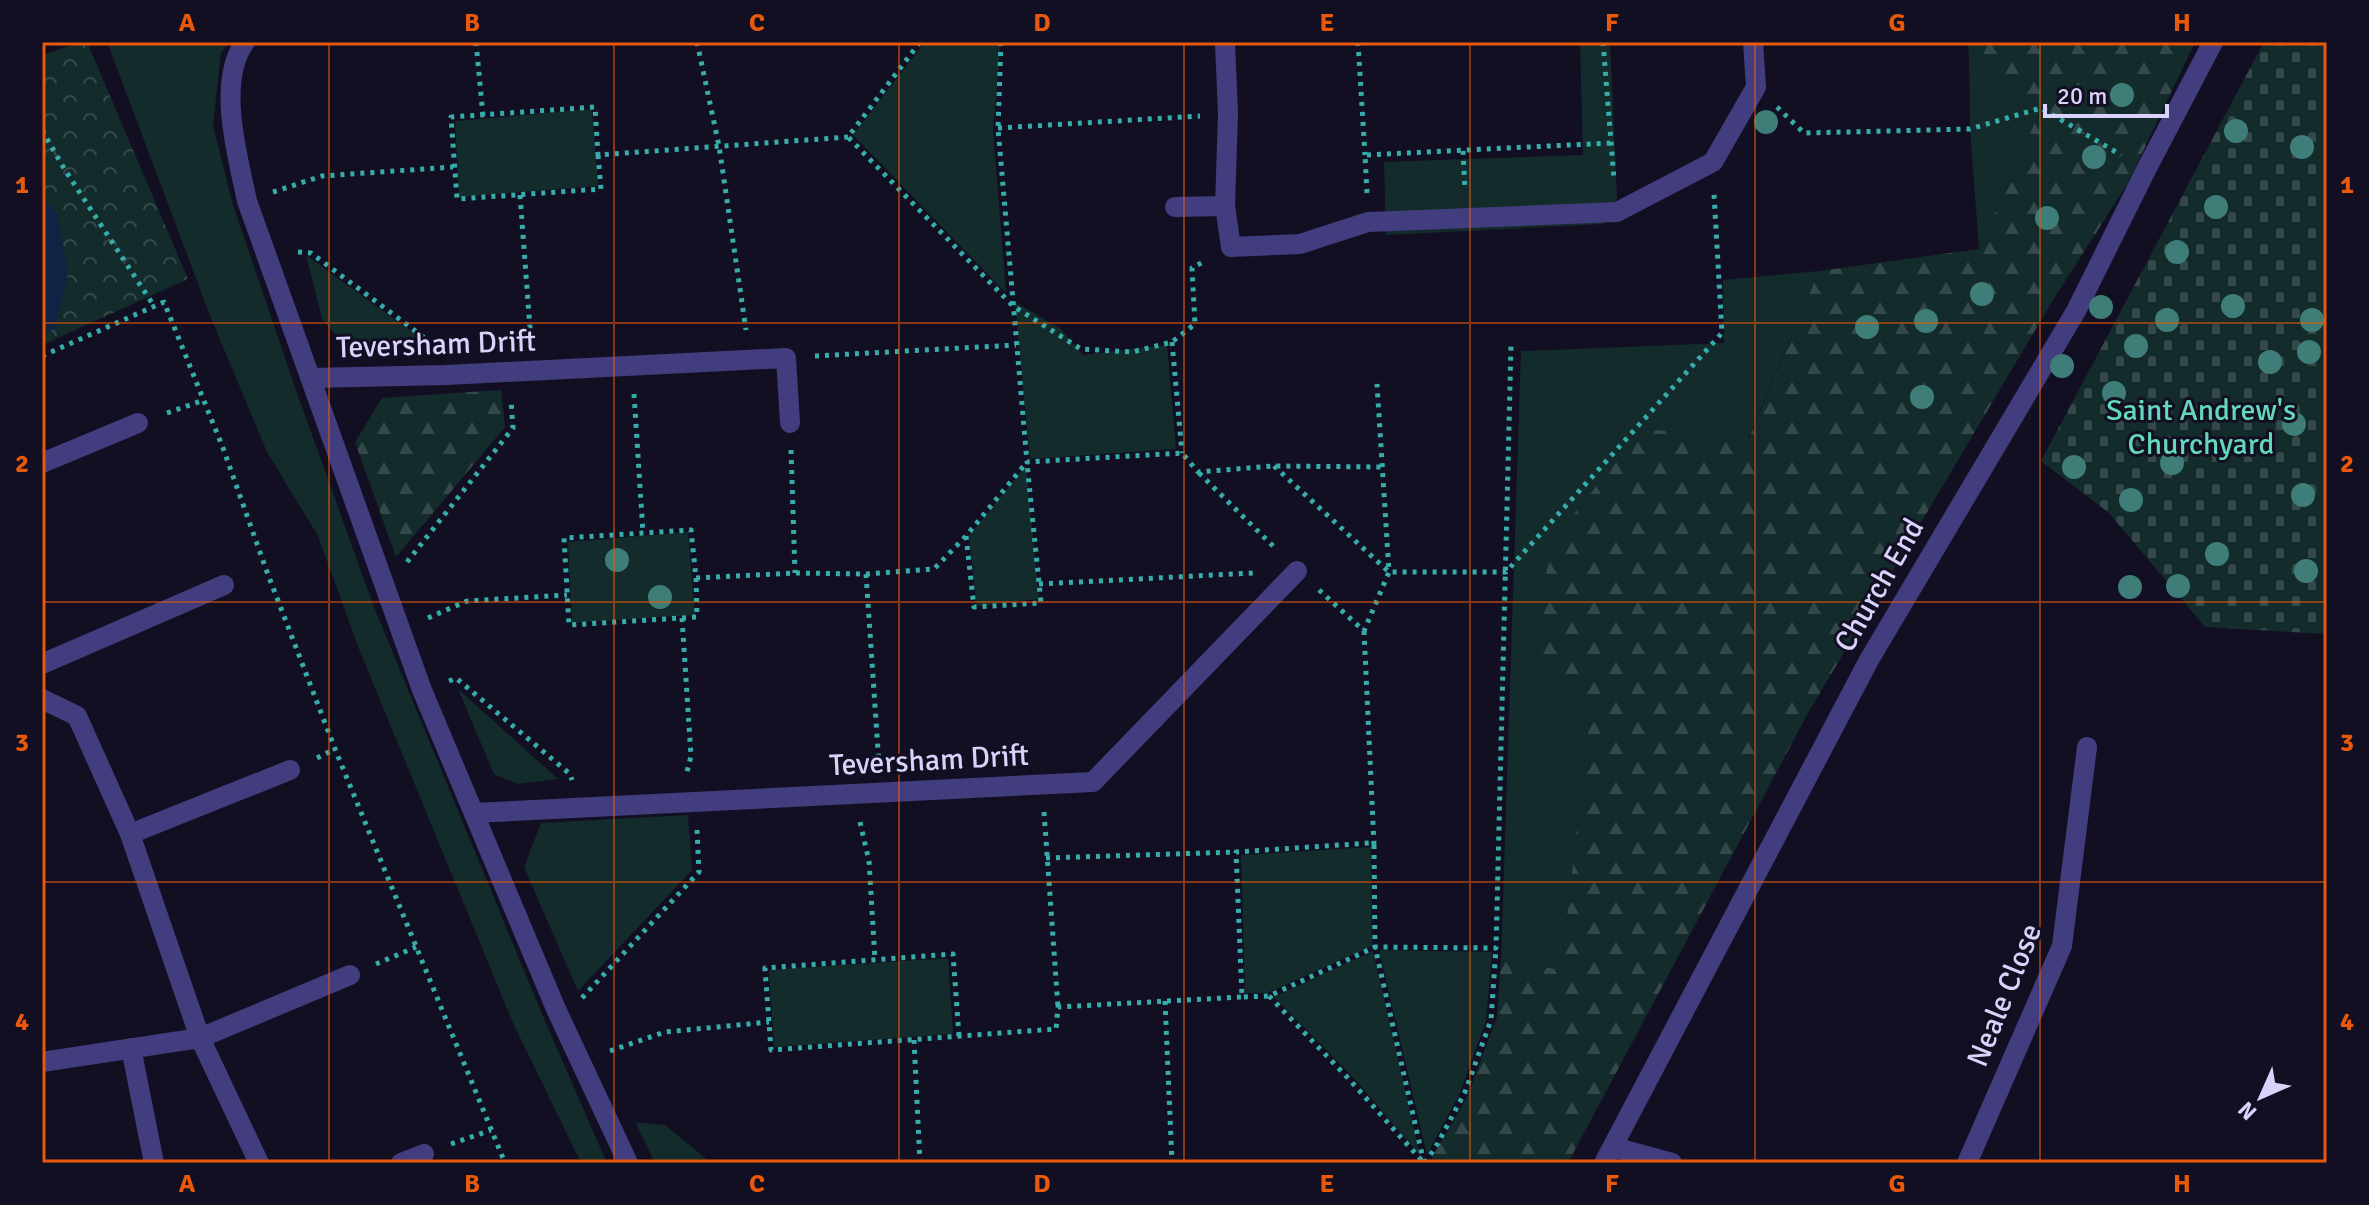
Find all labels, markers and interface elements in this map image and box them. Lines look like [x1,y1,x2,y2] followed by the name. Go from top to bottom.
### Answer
[179,7,196,39] text: A
[464,7,480,39] text: B
[749,7,765,39] text: C
[1033,7,1051,39] text: D
[1320,7,1334,39] text: E
[1605,7,1619,39] text: F
[1888,7,1906,39] text: G
[2173,7,2191,39] text: H
[2045,68,2167,118] scale bar
[2057,81,2107,111] text: 20 m
[15,169,29,201] text: 1
[2340,169,2354,201] text: 1
[335,323,537,366] street label: Teversham Drift
[2106,392,2296,463] park label: Saint Andrew's Churchyard
[15,448,29,480] text: 2
[2340,448,2354,480] text: 2
[1826,512,1932,658] street label: Church End
[15,727,29,759] text: 3
[2340,727,2354,759] text: 3
[828,737,1030,784] street label: Teversham Drift
[1959,918,2050,1072] street label: Neale Close
[15,1006,29,1038] text: 4
[2340,1006,2354,1038] text: 4
[2221,1057,2301,1137] north arrow
[2232,1096,2262,1126] text: N
[179,1168,196,1200] text: A
[464,1168,480,1200] text: B
[749,1168,765,1200] text: C
[1033,1168,1051,1200] text: D
[1320,1168,1334,1200] text: E
[1605,1168,1619,1200] text: F
[1888,1168,1906,1200] text: G
[2173,1168,2191,1200] text: H

